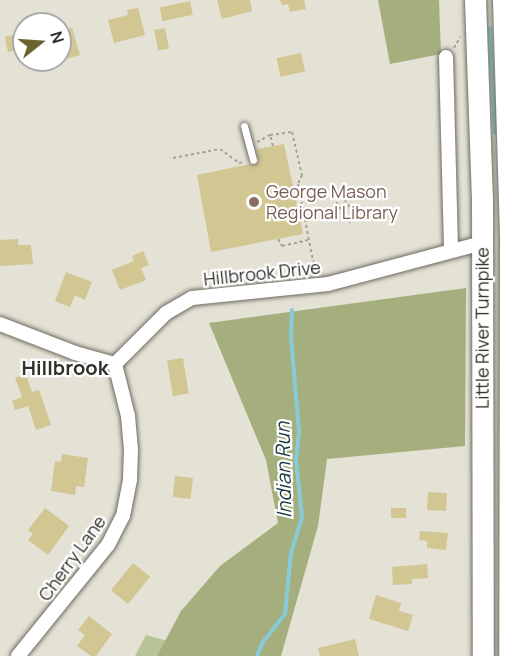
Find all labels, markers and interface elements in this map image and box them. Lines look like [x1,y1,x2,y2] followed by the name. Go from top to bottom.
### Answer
[12,12,72,72] north arrow
[45,29,70,46] text: N
[266,181,398,224] place label: George Mason Regional Library
[247,195,261,209] marker: George Mason Regional Library
[471,247,493,409] street label: Little River Turnpike
[202,256,322,290] street label: Hillbrook Drive
[22,355,108,379] district label: Hillbrook
[270,422,296,518] water label: Indian Run
[34,511,110,605] street label: Cherry Lane

